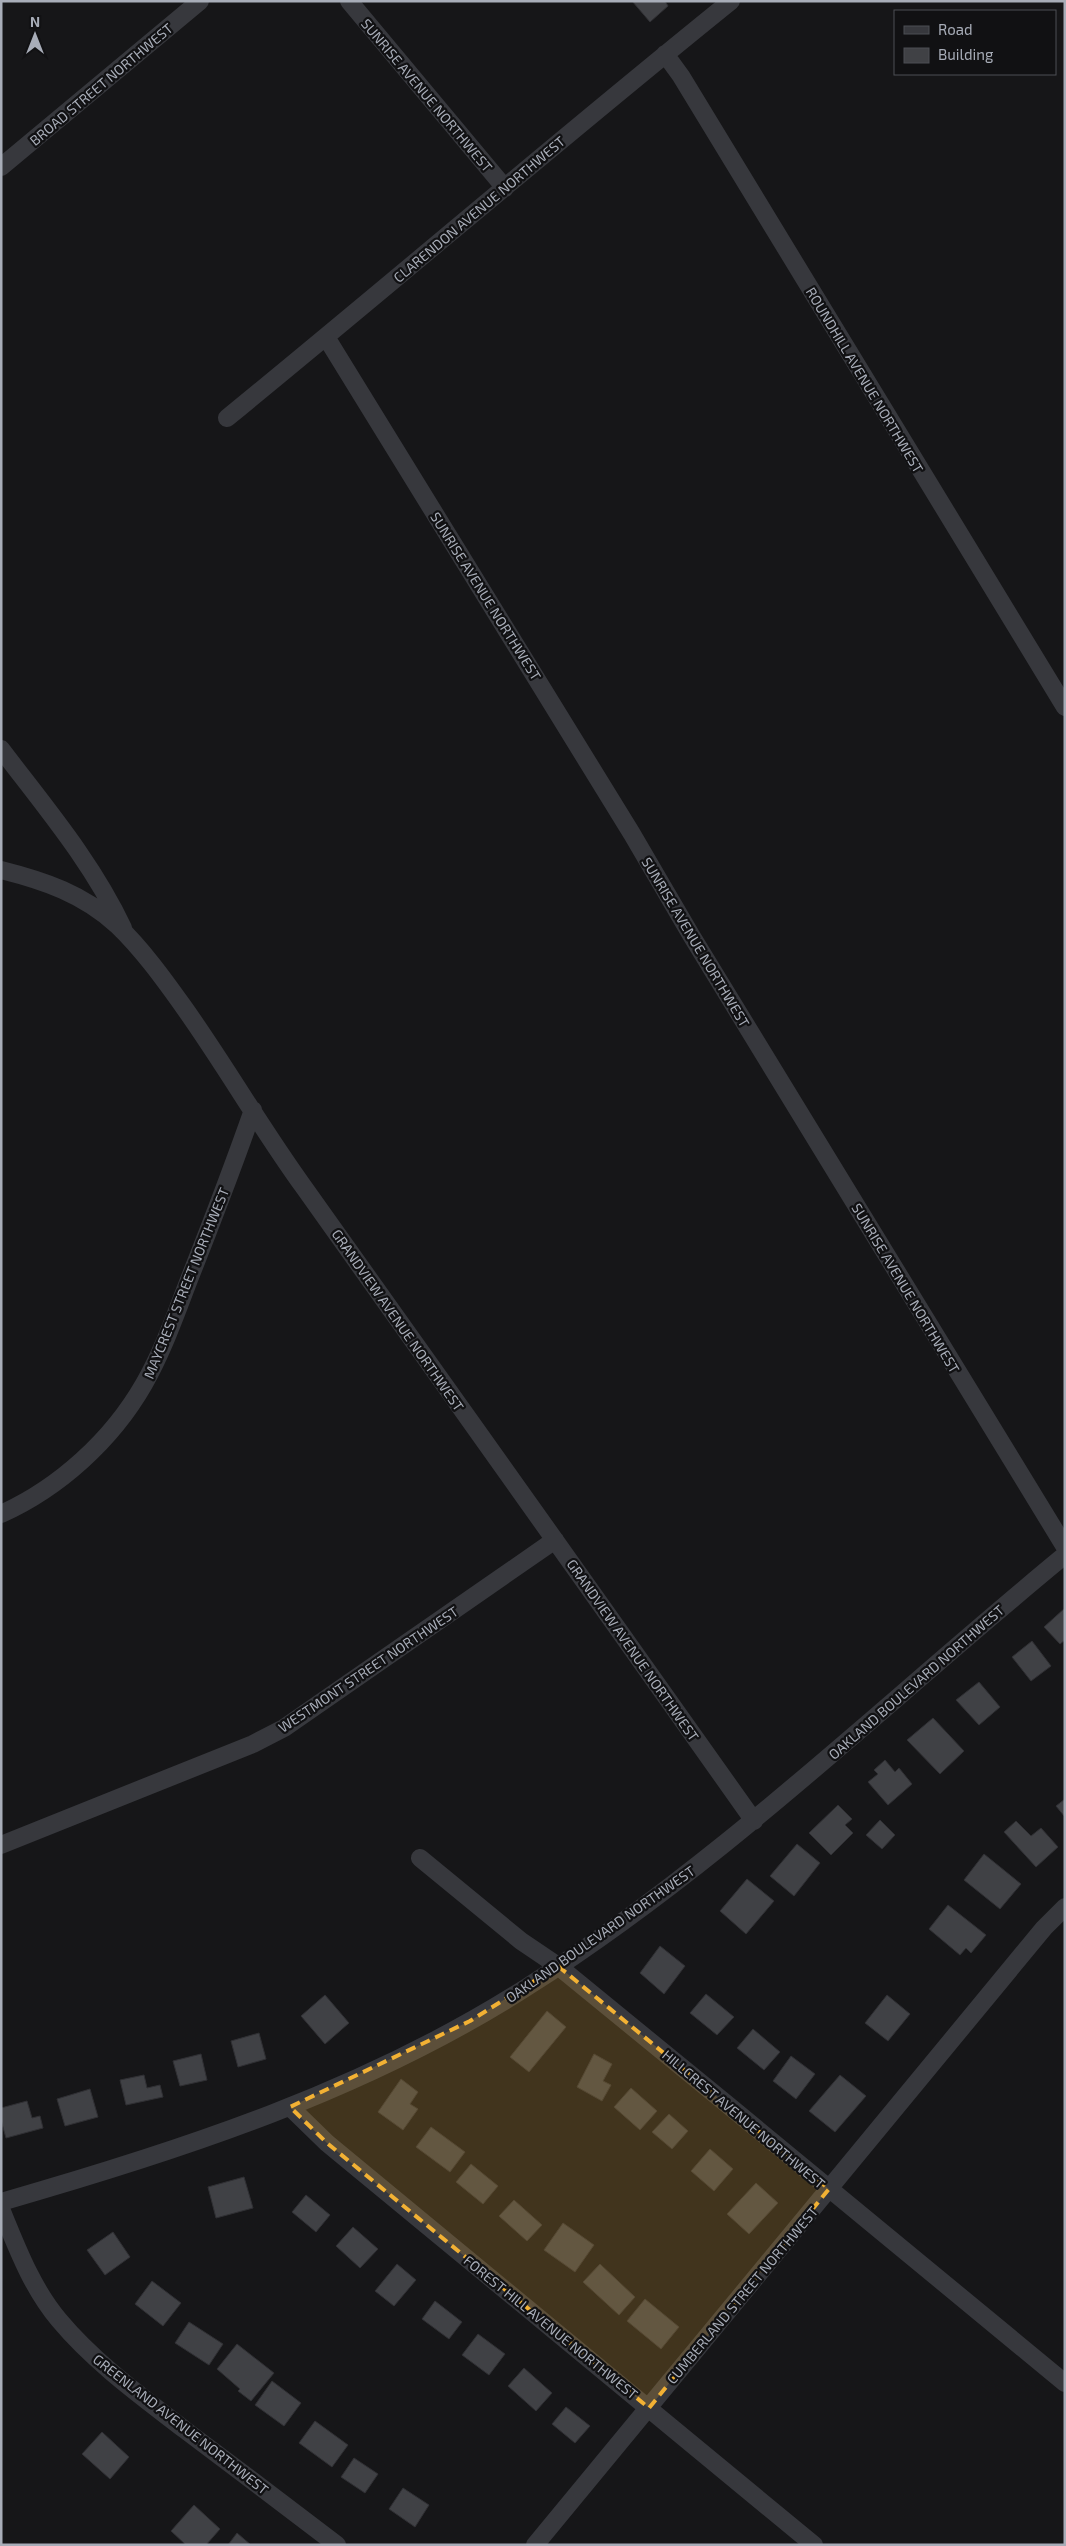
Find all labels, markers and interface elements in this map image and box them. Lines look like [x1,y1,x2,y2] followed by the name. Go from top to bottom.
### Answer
[10,10,60,60] north arrow
[894,10,1056,75] legend
[358,15,496,175] street label: SUNRISE AVENUE NORTHWEST
[26,19,176,149] street label: BROAD STREET NORTHWEST
[938,20,973,38] text: Road
[938,45,994,63] text: Building
[390,132,568,286] street label: CLARENDON AVENUE NORTHWEST
[803,284,927,476] street label: ROUNDHILL AVENUE NORTHWEST
[427,509,545,683] street label: SUNRISE AVENUE NORTHWEST
[639,854,753,1030] street label: SUNRISE AVENUE NORTHWEST
[140,1185,232,1381] street label: MAYCREST STREET NORTHWEST
[849,1200,963,1376] street label: SUNRISE AVENUE NORTHWEST
[328,1226,468,1414] street label: GRANDVIEW AVENUE NORTHWEST
[563,1556,703,1744] street label: GRANDVIEW AVENUE NORTHWEST
[825,1601,1007,1763] street label: OAKLAND BOULEVARD NORTHWEST
[275,1602,461,1736] street label: WESTMONT STREET NORTHWEST
[502,1862,698,2006] street label: OAKLAND BOULEVARD NORTHWEST
[659,2046,829,2192] street label: HILLCREST AVENUE NORTHWEST
[663,2203,821,2387] street label: CUMBERLAND STREET NORTHWEST
[461,2251,641,2403] street label: FOREST HILL AVENUE NORTHWEST
[90,2350,272,2498] street label: GREENLAND AVENUE NORTHWEST

